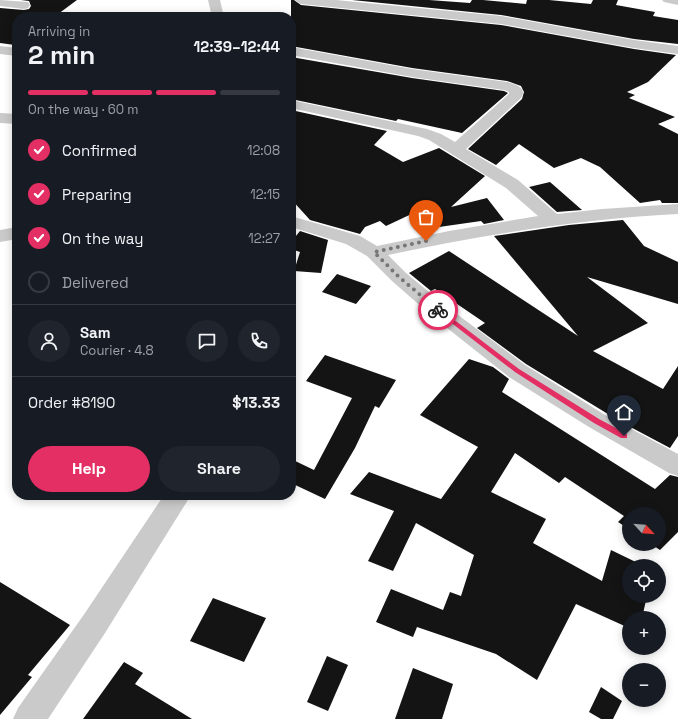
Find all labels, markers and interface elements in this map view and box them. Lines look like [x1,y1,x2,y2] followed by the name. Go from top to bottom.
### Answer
[28,23,90,40] text: Arriving in
[193,37,280,56] text: 12:39–12:44
[28,38,95,72] text: 2 min
[28,101,139,118] text: On the way · 60 m
[28,139,50,161] icon: check
[62,141,137,160] text: Confirmed
[247,142,280,159] text: 12:08
[28,183,50,205] icon: check
[62,185,132,204] text: Preparing
[250,186,280,203] text: 12:15
[409,200,443,241] pin
[415,206,437,228] icon: bag
[28,227,50,249] icon: check
[62,229,143,248] text: On the way
[248,230,280,247] text: 12:27
[62,273,129,292] text: Delivered
[418,290,458,330] courier
[427,299,449,321] icon: bike
[28,320,70,362] button: person
[186,320,228,362] button: chat
[238,320,280,362] button: phone
[80,323,111,342] text: Sam
[80,342,154,359] text: Courier · 4.8
[28,393,115,412] text: Order #8190
[232,393,280,412] text: $13.33
[607,395,641,436] pin
[613,401,635,423] icon: home
[28,446,150,492] button: Help
[158,446,280,492] button: Share
[622,507,666,551] north arrow
[622,507,666,707] map controls
[622,559,666,603] button: locate
[622,611,666,655] button: +
[622,663,666,707] button: −

